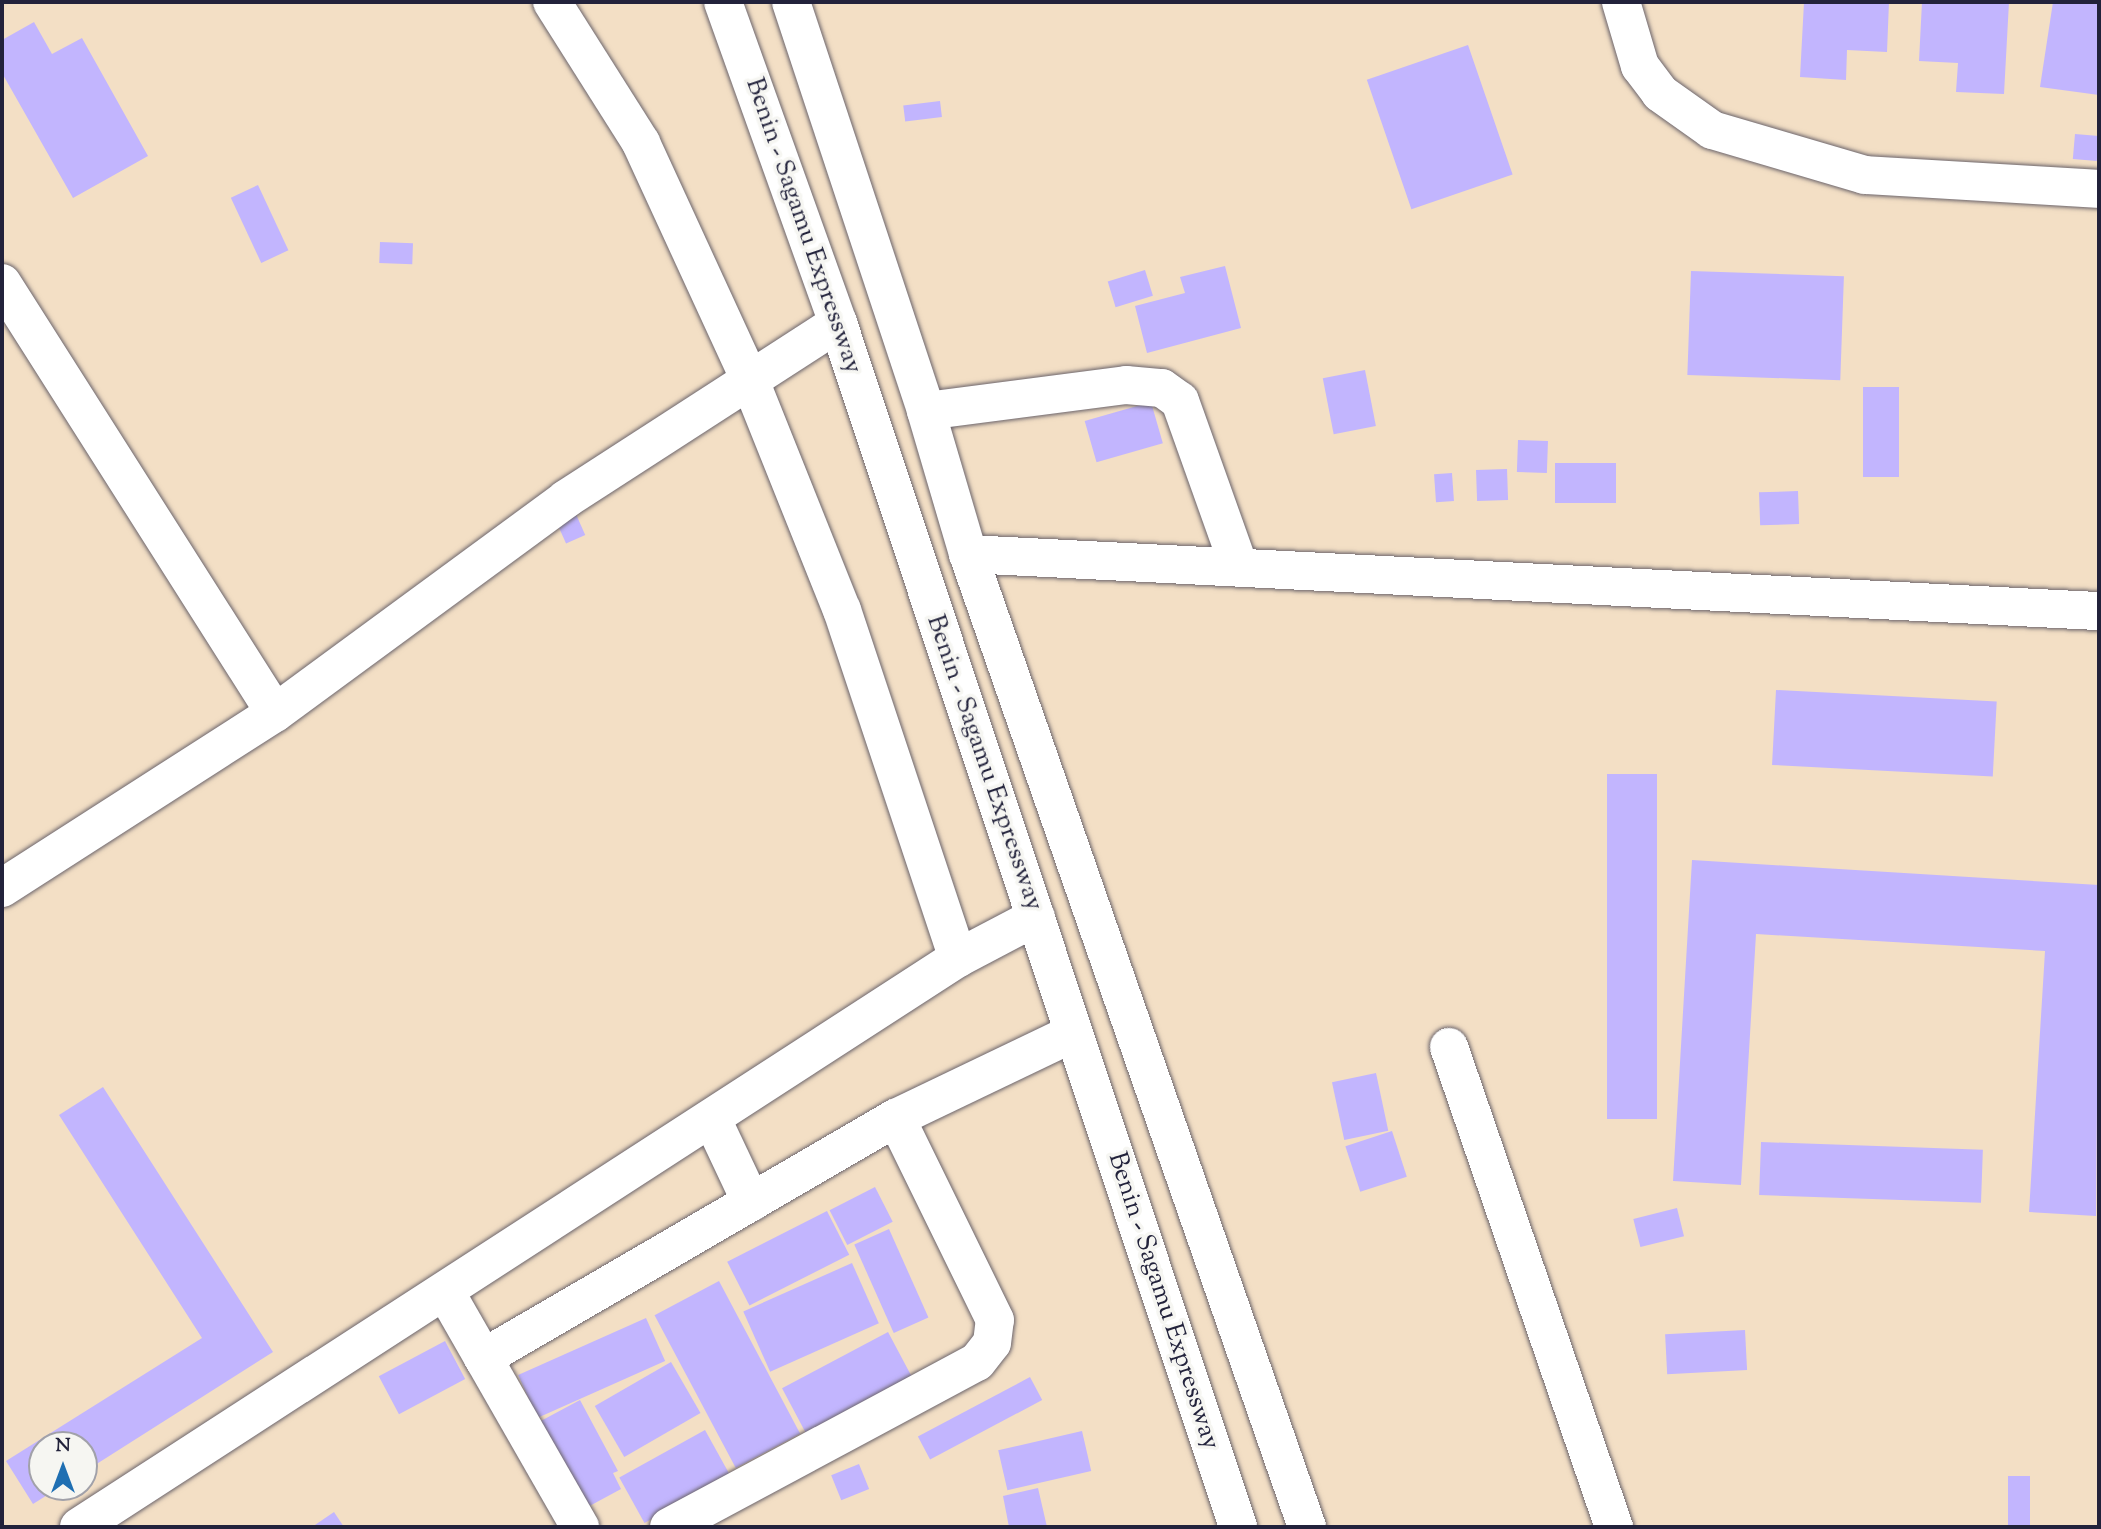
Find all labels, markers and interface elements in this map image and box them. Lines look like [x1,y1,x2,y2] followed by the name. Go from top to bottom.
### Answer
[738,74,868,378] street label: Benin - Sagamu Expressway
[919,611,1049,915] street label: Benin - Sagamu Expressway
[1100,1149,1226,1453] street label: Benin - Sagamu Expressway
[28,1431,98,1501] north arrow
[55,1433,71,1460] text: N

